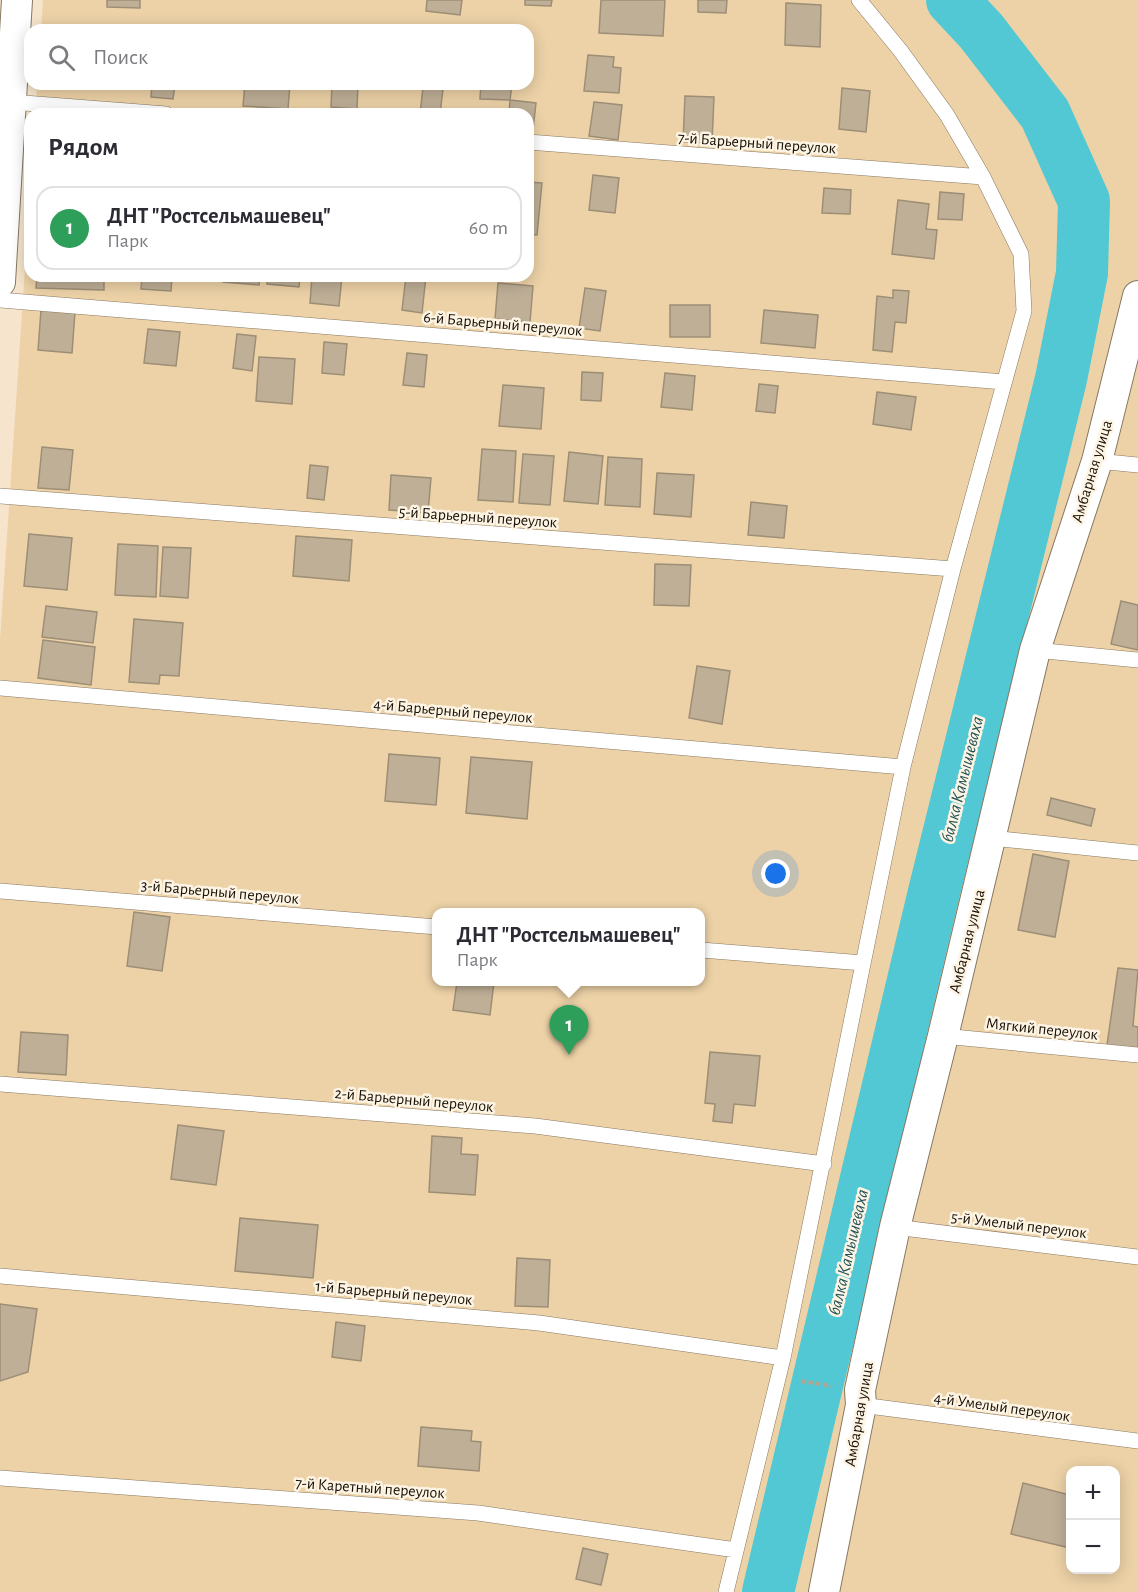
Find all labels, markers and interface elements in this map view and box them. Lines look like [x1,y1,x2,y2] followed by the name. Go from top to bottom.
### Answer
[24,24,534,90] search box
[45,41,78,74] icon: search
[93,46,148,68] text: Поиск
[677,129,837,158] street label: 7-й Барьерный переулок
[48,134,119,160] text: Рядом
[107,205,331,227] text: ДНТ "Ростсельмашевец"
[66,218,73,238] text: 1
[469,218,508,238] text: 60 m
[107,231,148,251] text: Парк
[423,309,584,340] street label: 6-й Барьерный переулок
[1069,418,1116,525] street label: Амбарная улица
[398,503,558,532] street label: 5-й Барьерный переулок
[373,696,534,727] street label: 4-й Барьерный переулок
[939,715,987,844] water label: балка Камышеваха
[761,859,790,888] your location
[140,877,300,908] street label: 3-й Барьерный переулок
[946,888,989,995] street label: Амбарная улица
[432,908,705,986] popup
[457,924,680,946] text: ДНТ "Ростсельмашевец"
[457,950,498,970] text: Парк
[550,1006,588,1055] pin: 1
[985,1015,1099,1044] street label: Мягкий переулок
[334,1085,495,1116] street label: 2-й Барьерный переулок
[826,1187,872,1317] water label: балка Камышеваха
[950,1209,1088,1242] street label: 5-й Умелый переулок
[315,1278,474,1309] street label: 1-й Барьерный переулок
[842,1361,877,1468] street label: Амбарная улица
[933,1390,1072,1426] street label: 4-й Умелый переулок
[1066,1466,1120,1574] map controls
[1066,1466,1120,1520] button: +
[295,1475,446,1502] street label: 7-й Каретный переулок
[1066,1520,1120,1574] button: −

